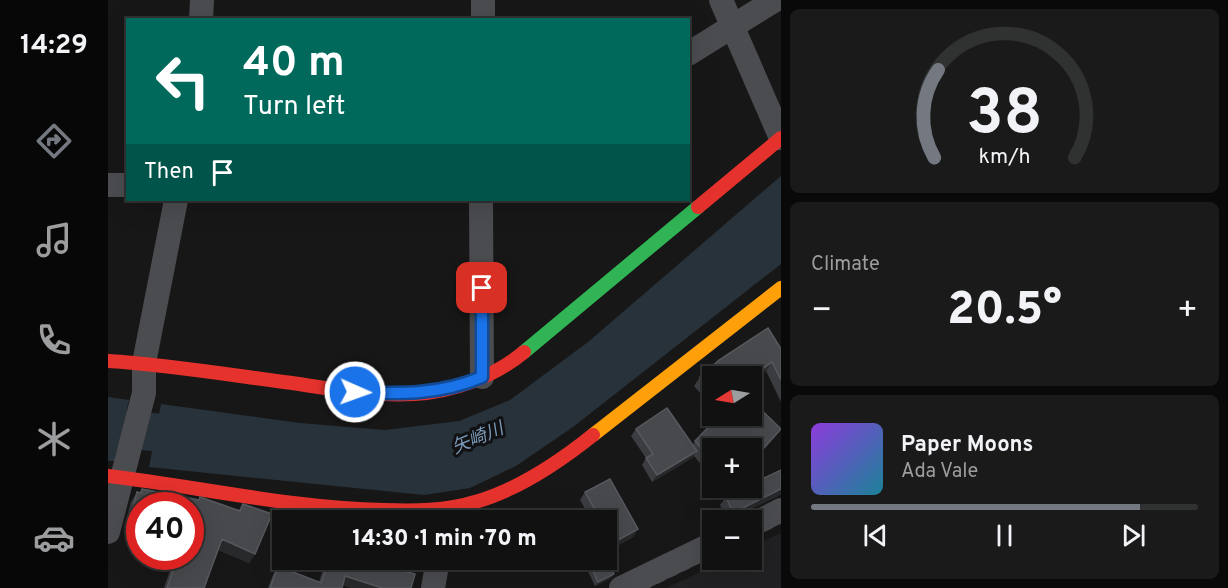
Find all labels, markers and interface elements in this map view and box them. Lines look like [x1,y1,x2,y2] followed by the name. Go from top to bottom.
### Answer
[20,29,88,63] text: 14:29
[243,38,345,91] text: 40 m
[144,42,222,120] icon: left
[966,77,1043,156] text: 38
[243,90,345,124] text: Turn left
[33,120,75,162] icon: directions
[978,144,1031,171] text: km/h
[206,156,239,189] icon: arrive
[144,159,194,186] text: Then
[33,219,75,261] icon: music
[811,252,880,278] text: Climate
[456,262,507,313] pin
[465,271,498,304] icon: arrive
[947,283,1062,340] text: 20.5°
[811,291,832,333] text: −
[1177,291,1198,333] text: +
[33,319,75,361] icon: phone
[323,360,387,424] position arrow
[702,366,762,426] north arrow
[702,366,762,570] map controls
[449,417,509,460] water label: 矢崎川
[33,418,75,460] icon: climate
[901,432,1033,459] text: Paper Moons
[702,438,762,498] button: +
[901,459,978,485] text: Ada Vale
[126,492,204,570] speed limit sign: 40
[702,510,762,570] button: −
[33,517,75,559] icon: car
[859,519,892,552] icon: previous
[988,519,1021,552] icon: pause
[1117,519,1150,552] icon: next
[352,526,537,553] text: 14:30 · 1 min · 70 m

